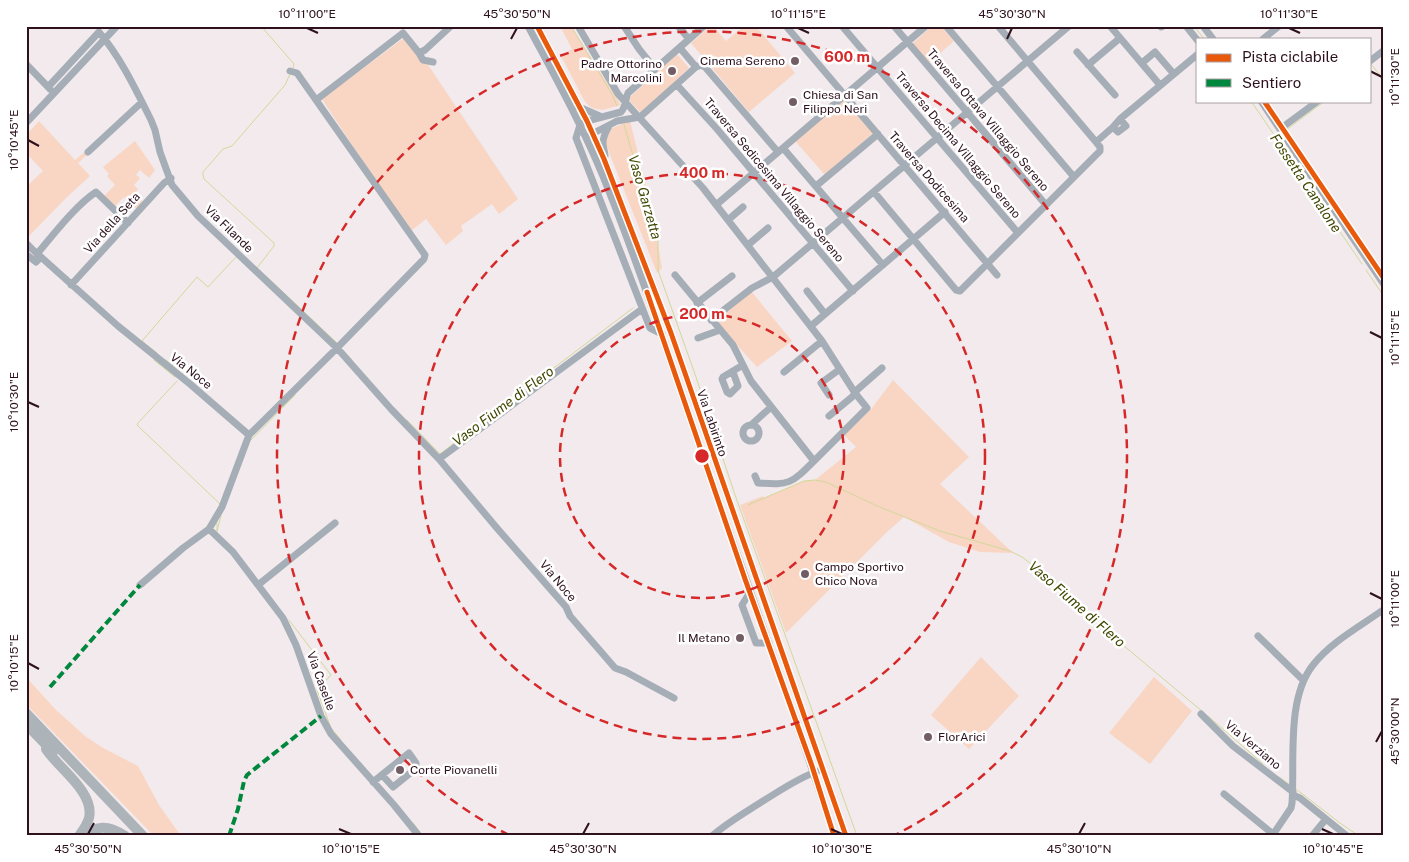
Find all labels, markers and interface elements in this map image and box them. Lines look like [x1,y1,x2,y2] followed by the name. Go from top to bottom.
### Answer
[278,7,336,21] text: 10°11'00"E
[483,7,551,21] text: 45°30'50"N
[770,7,826,21] text: 10°11'15"E
[978,7,1046,21] text: 45°30'30"N
[1260,7,1318,21] text: 10°11'30"E
[1196,38,1372,102] legend
[924,46,1052,194] street label: Traversa Ottava Villaggio Sereno
[824,48,870,65] text: 600 m
[1242,48,1338,65] text: Pista ciclabile
[1388,48,1402,106] text: 10°11'30"E
[700,54,785,68] place label: Cinema Sereno
[789,55,801,67] marker: Cinema Sereno
[581,57,662,85] place label: Padre Ottorino Marcolini
[666,65,678,77] marker: Padre Ottorino Marcolini
[893,69,1024,221] street label: Traversa Decima Villaggio Sereno
[1242,74,1301,91] text: Sentiero
[803,88,878,116] place label: Chiesa di San Filippo Neri
[701,95,847,265] street label: Traversa Sedicesima Villaggio Sereno
[787,96,799,108] marker: Chiesa di San Filippo Neri
[7,110,21,170] text: 10°10'45"E
[886,129,972,225] street label: Traversa Dodicesima
[1267,131,1345,236] water label: Fossetta Canalone
[625,153,665,241] water label: Vaso Garzetta
[679,164,725,181] text: 400 m
[81,190,143,256] street label: Via della Seta
[202,202,256,256] street label: Via Filande
[679,305,725,322] text: 200 m
[1388,310,1402,366] text: 10°11'15"E
[167,350,215,392] street label: Via Noce
[449,363,557,449] water label: Vaso Fiume di Flero
[7,372,21,432] text: 10°10'30"E
[694,388,730,459] street label: Via Labirinto
[693,447,711,465] centre of rings
[537,557,579,605] street label: Via Noce
[1026,558,1129,650] water label: Vaso Fiume di Flero
[815,560,904,588] place label: Campo Sportivo Chico Nova
[799,568,811,580] marker: Campo Sportivo Chico Nova
[1388,570,1402,628] text: 10°11'00"E
[678,631,730,645] place label: Il Metano
[734,632,746,644] marker: Il Metano
[7,634,21,692] text: 10°10'15"E
[304,650,338,713] street label: Via Caselle
[1388,697,1402,765] text: 45°30'00"N
[1222,718,1284,773] street label: Via Verziano
[938,730,986,744] place label: FlorArici
[922,731,934,743] marker: FlorArici
[410,763,497,777] place label: Corte Piovanelli
[394,764,406,776] marker: Corte Piovanelli
[54,842,122,856] text: 45°30'50"N
[322,842,380,856] text: 10°10'15"E
[549,842,617,856] text: 45°30'30"N
[812,842,872,856] text: 10°10'30"E
[1047,842,1111,856] text: 45°30'10"N
[1303,842,1363,856] text: 10°10'45"E

